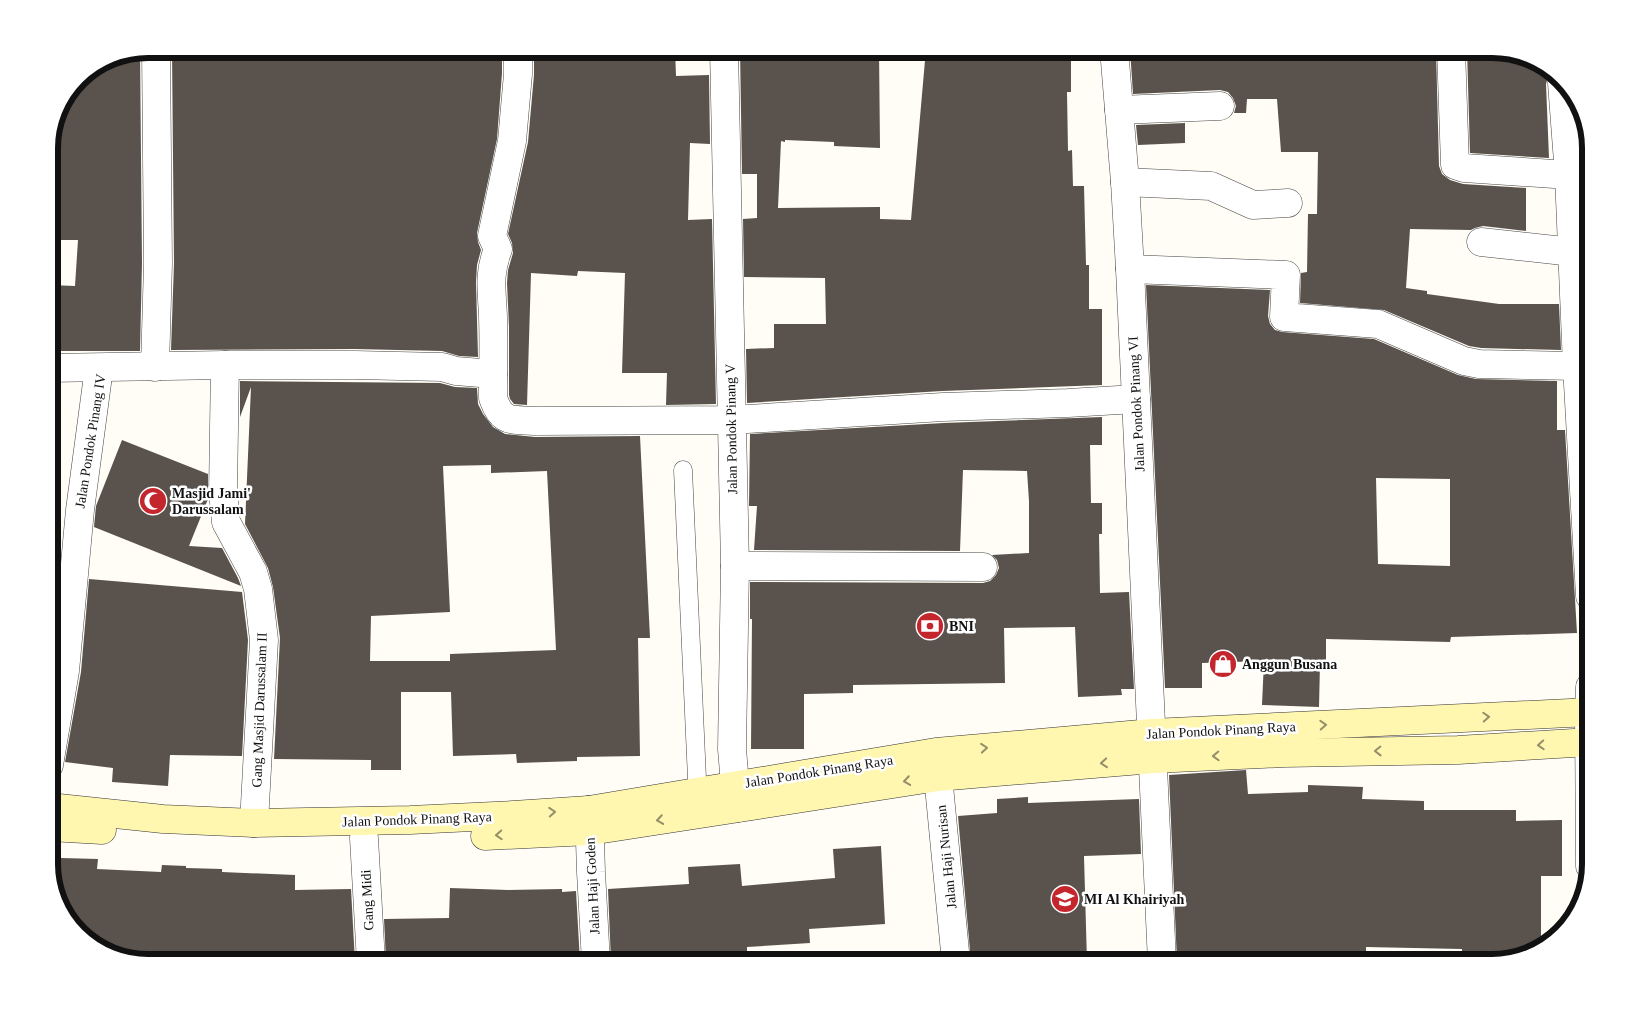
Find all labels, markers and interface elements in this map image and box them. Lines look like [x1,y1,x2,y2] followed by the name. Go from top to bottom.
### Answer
[1125,336,1148,472] street label: Jalan Pondok Pinang VI
[723,363,740,495] street label: Jalan Pondok Pinang V
[72,373,109,509] street label: Jalan Pondok Pinang IV
[138,486,168,516] mosque icon: Masjid Jami' Darussalam
[172,486,251,517] place label: Masjid Jami' Darussalam
[915,611,945,641] bank icon: BNI
[949,619,974,634] place label: BNI
[249,632,270,788] street label: Gang Masjid Darussalam II
[1208,649,1238,679] shop icon: Anggun Busana
[1242,657,1337,672] place label: Anggun Busana
[1482,712,1490,723] one-way arrow
[1146,719,1297,742] street label: Jalan Pondok Pinang Raya
[1319,720,1327,731] one-way arrow
[1537,740,1545,751] one-way arrow
[981,743,989,754] one-way arrow
[1374,746,1382,756] one-way arrow
[1212,750,1220,761] one-way arrow
[744,752,895,791] street label: Jalan Pondok Pinang Raya
[1100,757,1108,768] one-way arrow
[903,776,912,786] one-way arrow
[934,804,959,910] street label: Jalan Haji Nurisan
[548,807,556,818] one-way arrow
[342,809,493,830] street label: Jalan Pondok Pinang Raya
[656,814,665,824] one-way arrow
[495,830,502,840] one-way arrow
[582,837,603,935] street label: Jalan Haji Goden
[358,869,377,931] street label: Gang Midi
[1050,884,1080,914] school or university icon: MI Al Khairiyah
[1084,892,1185,907] place label: MI Al Khairiyah

